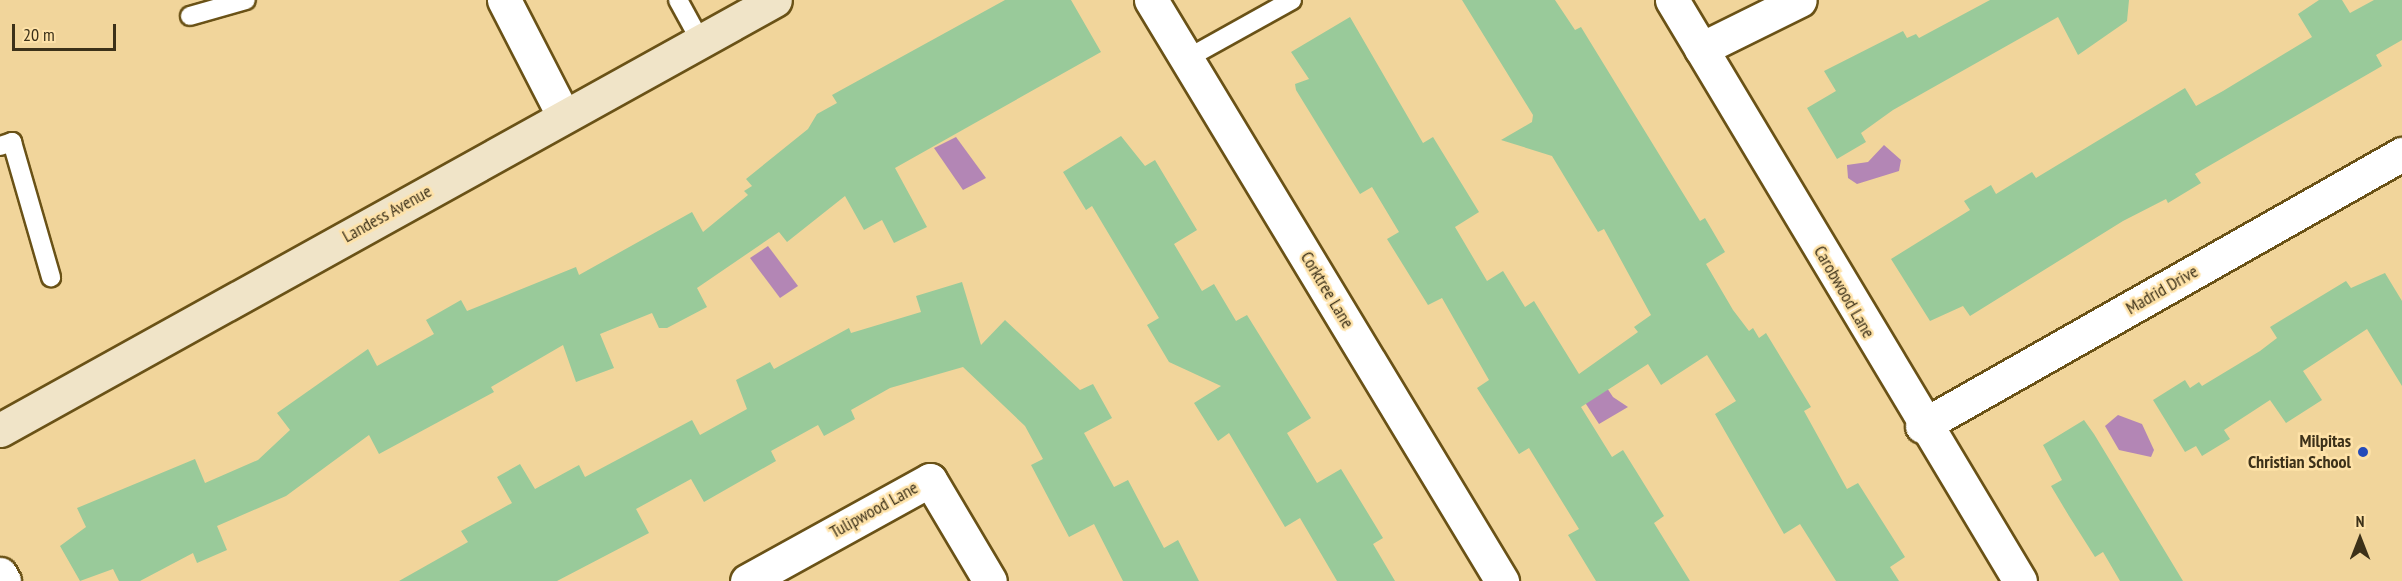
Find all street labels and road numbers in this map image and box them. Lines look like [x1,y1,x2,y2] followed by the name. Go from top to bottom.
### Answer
[338,181,436,247] street label: Landess Avenue
[1809,242,1879,342] street label: Carobwood Lane
[1296,248,1358,332] street label: Corktree Lane
[2122,261,2202,319] street label: Madrid Drive
[826,477,922,543] street label: Tulipwood Lane

